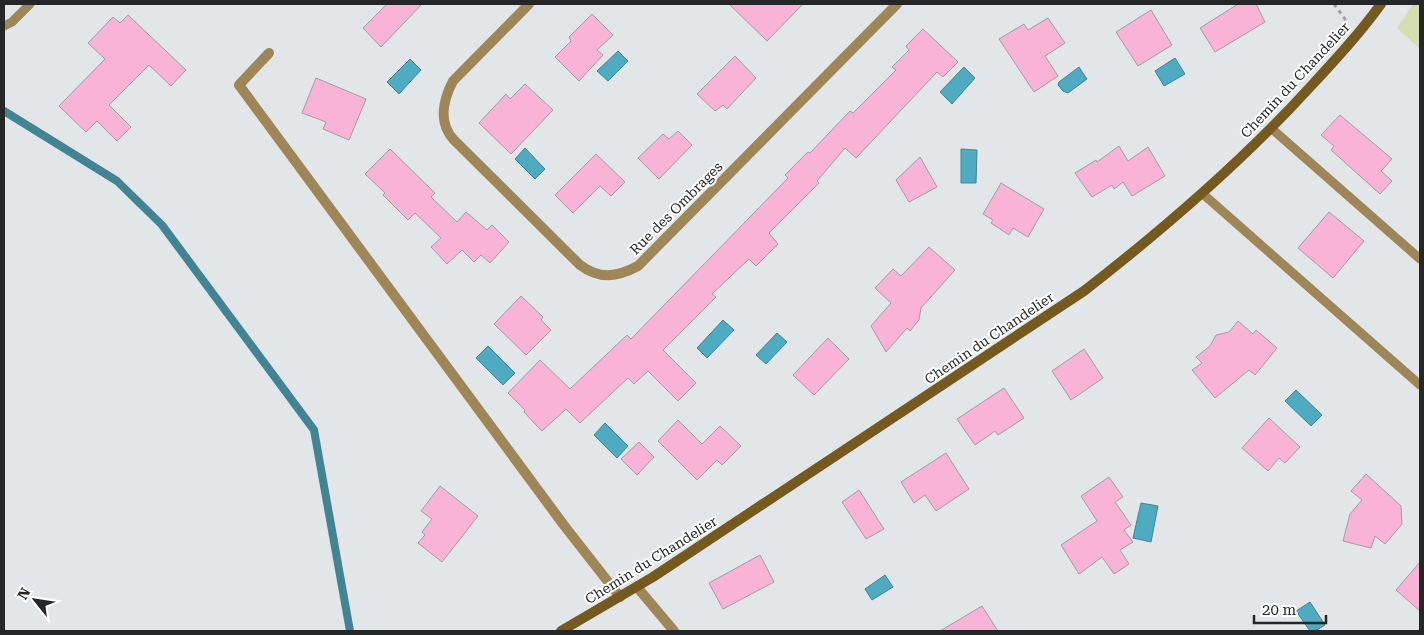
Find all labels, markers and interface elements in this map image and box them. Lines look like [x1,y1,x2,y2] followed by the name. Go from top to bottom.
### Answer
[1237,19,1353,141] street label: Chemin du Chandelier
[626,158,726,258] street label: Rue des Ombrages
[921,289,1057,387] street label: Chemin du Chandelier
[582,513,720,607] street label: Chemin du Chandelier
[10,575,60,625] north arrow
[14,585,33,602] text: N
[1254,592,1326,624] scale bar
[1262,601,1297,619] text: 20 m

